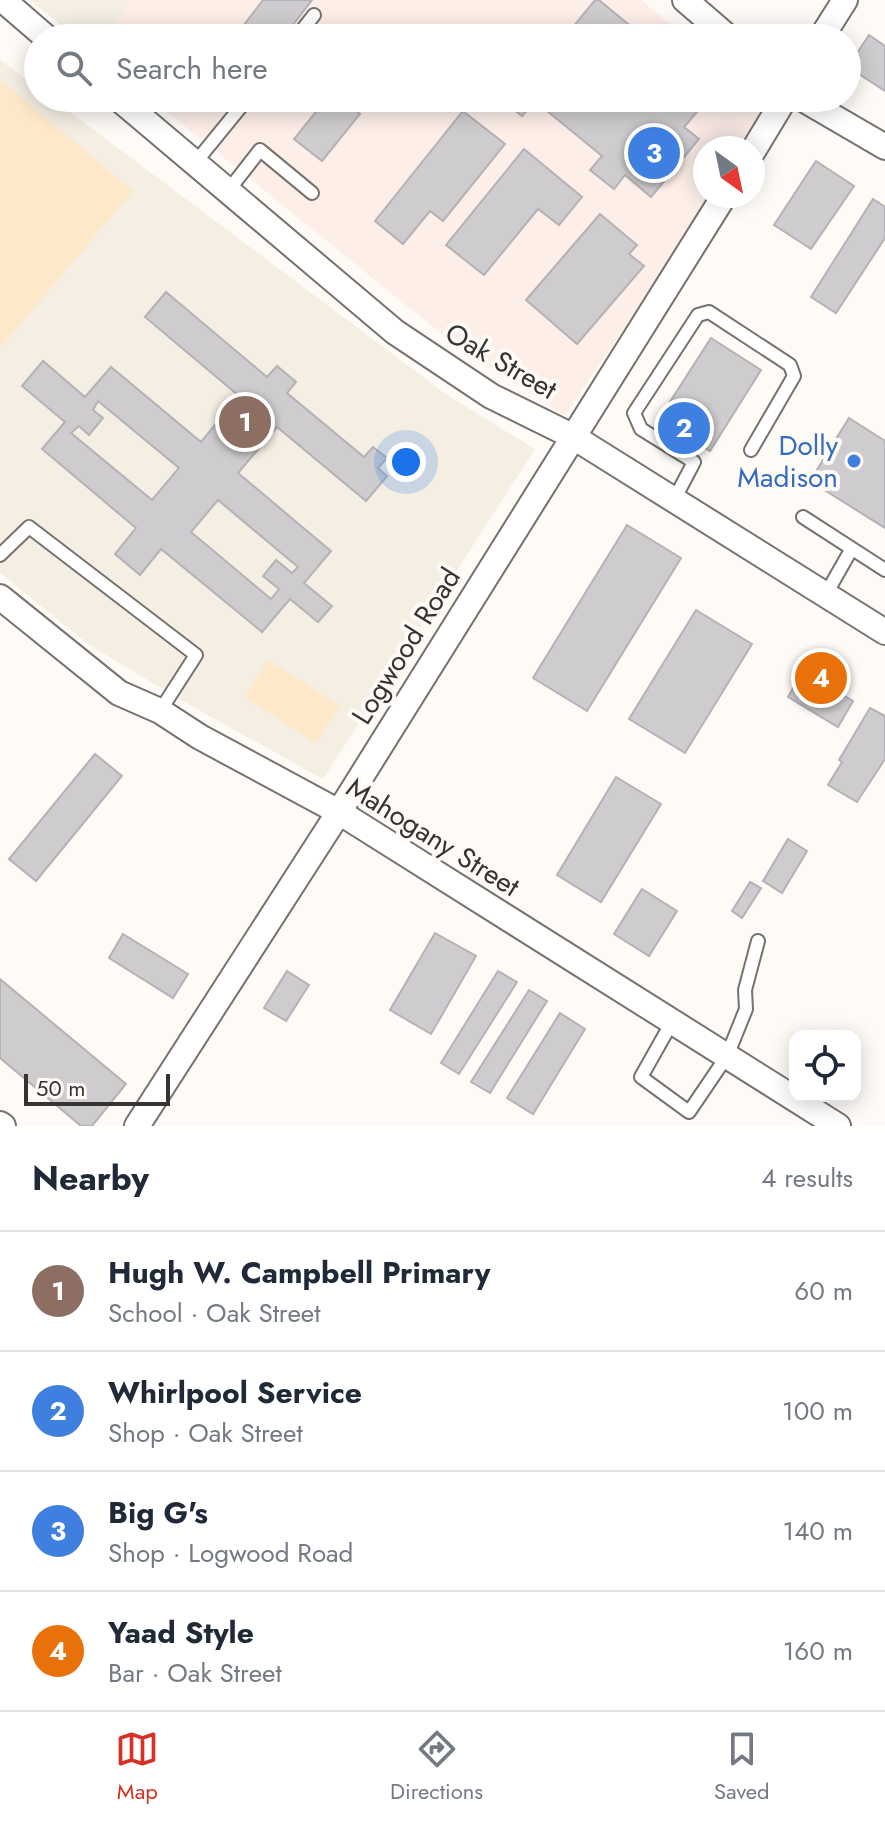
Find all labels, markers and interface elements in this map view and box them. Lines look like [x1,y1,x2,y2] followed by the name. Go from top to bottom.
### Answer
[24,24,861,112] search box
[52,46,96,90] icon: search
[116,47,268,90] text: Search here
[628,123,680,183] pin: 3
[693,136,765,208] north arrow
[437,312,565,410] street label: Oak Street
[219,392,271,452] pin: 1
[658,398,710,458] pin: 2
[737,425,839,498] place label: Dolly Madison
[386,442,426,482] your location
[845,452,863,470] marker: Dolly Madison
[342,560,470,732] street label: Logwood Road
[795,648,847,708] pin: 4
[338,767,528,907] street label: Mahogany Street
[789,1030,861,1102] map controls
[789,1030,861,1102] button: locate
[24,1070,170,1106] scale bar
[36,1072,85,1104] text: 50 m
[32,1154,149,1203] text: Nearby
[761,1159,853,1197] text: 4 results
[108,1251,490,1294] text: Hugh W. Campbell Primary
[51,1272,65,1310] text: 1
[794,1272,853,1310] text: 60 m
[108,1294,320,1332] text: School · Oak Street
[108,1371,362,1414] text: Whirlpool Service
[49,1392,67,1430] text: 2
[782,1392,853,1430] text: 100 m
[108,1414,303,1452] text: Shop · Oak Street
[108,1491,208,1534] text: Big G's
[50,1512,66,1550] text: 3
[782,1512,853,1550] text: 140 m
[108,1534,353,1572] text: Shop · Logwood Road
[108,1611,254,1654] text: Yaad Style
[49,1632,67,1670] text: 4
[783,1632,853,1670] text: 160 m
[108,1654,282,1692] text: Bar · Oak Street
[115,1727,159,1807] tab: Map
[390,1727,483,1807] tab: Directions
[714,1727,770,1807] tab: Saved

